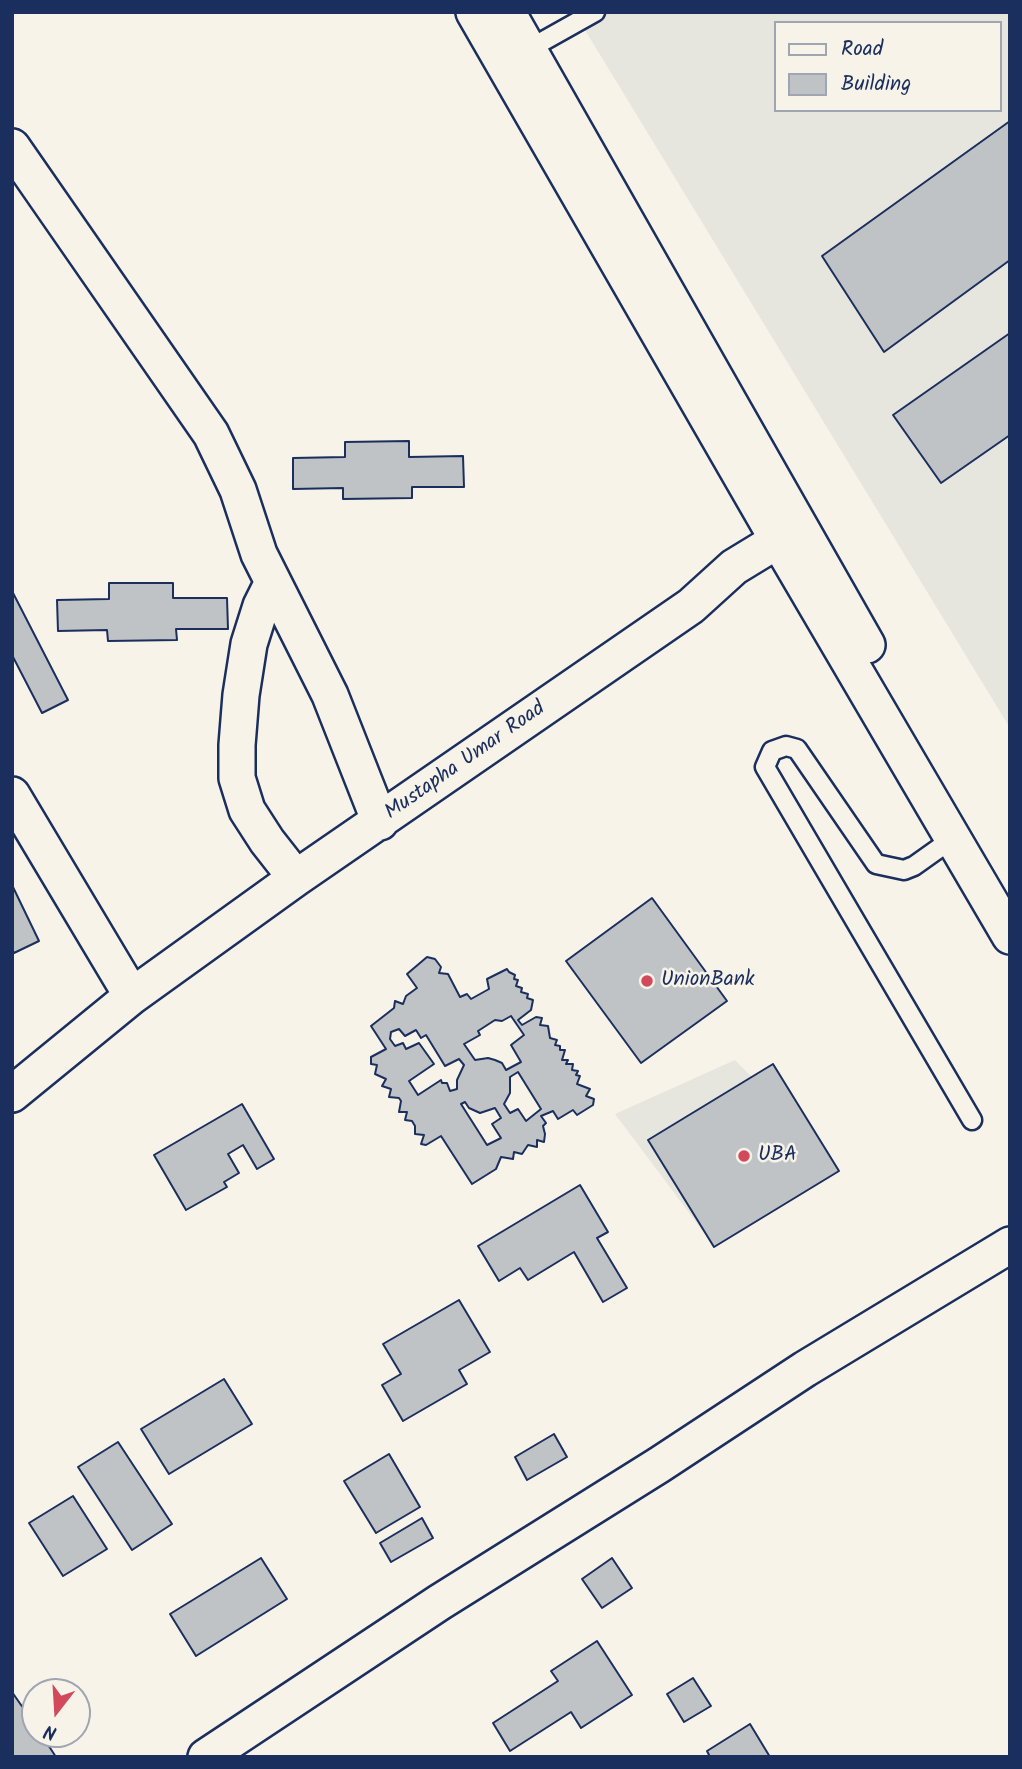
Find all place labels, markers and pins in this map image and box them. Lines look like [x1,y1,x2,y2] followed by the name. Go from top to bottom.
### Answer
[661,968,755,994] place label: UnionBank
[639,973,655,989] marker: UnionBank
[758,1143,797,1169] place label: UBA
[736,1148,752,1164] marker: UBA

